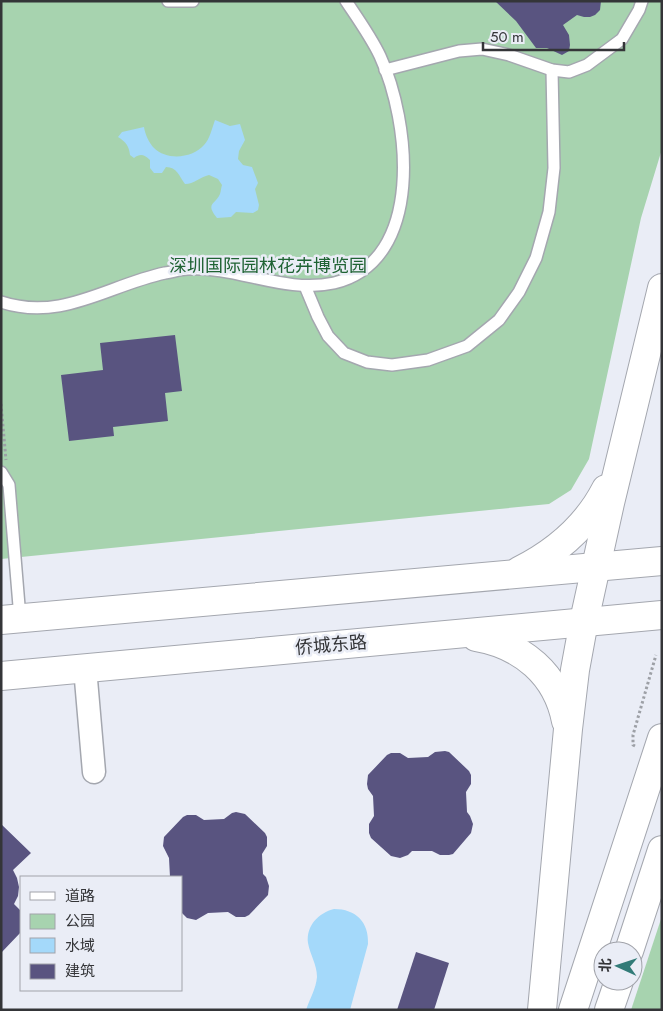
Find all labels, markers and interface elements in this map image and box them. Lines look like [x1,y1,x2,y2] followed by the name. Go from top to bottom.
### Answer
[483,20,624,52] scale bar
[490,26,524,48] text: 50 m
[169,253,367,279] park label: 深圳国际园林花卉博览园
[294,629,368,661] street label: 侨城东路
[20,876,182,991] legend
[65,885,95,907] text: 道路
[65,910,95,932] text: 公园
[65,935,95,957] text: 水域
[593,941,643,991] north arrow
[595,958,615,973] text: 北
[65,960,95,982] text: 建筑

